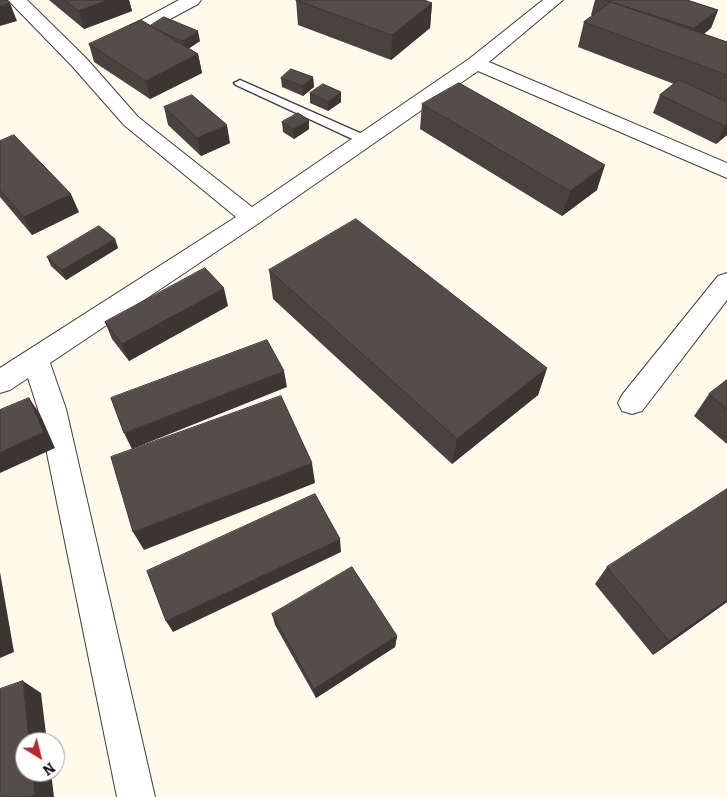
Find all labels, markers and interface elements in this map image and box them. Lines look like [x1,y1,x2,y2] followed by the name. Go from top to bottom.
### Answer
[15,732,65,782] north arrow
[39,759,58,779] text: N

